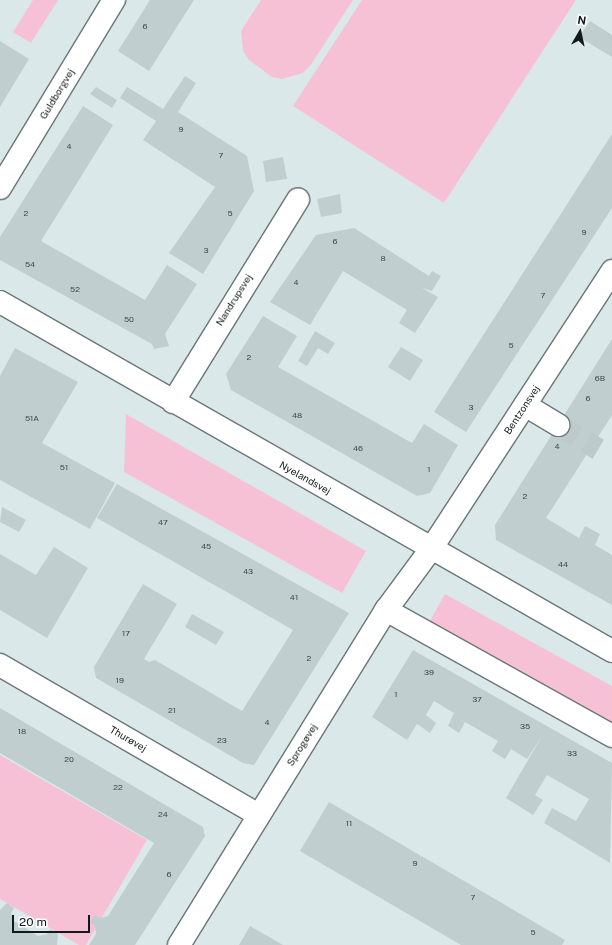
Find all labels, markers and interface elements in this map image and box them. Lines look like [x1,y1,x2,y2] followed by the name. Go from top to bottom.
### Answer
[560,12,600,52] north arrow
[577,14,587,27] text: N
[143,22,147,32] house number: 6
[37,67,77,121] street label: Guldborgvej
[179,125,183,135] house number: 9
[66,142,72,152] house number: 4
[219,151,223,161] house number: 7
[24,209,28,219] house number: 2
[227,209,233,219] house number: 5
[582,228,586,238] house number: 9
[333,237,337,247] house number: 6
[203,246,209,256] house number: 3
[380,254,386,264] house number: 8
[25,260,35,270] house number: 54
[213,272,255,328] street label: Nandrupsvej
[293,278,299,288] house number: 4
[70,285,80,295] house number: 52
[541,291,545,301] house number: 7
[124,315,134,325] house number: 50
[508,341,514,351] house number: 5
[247,353,251,363] house number: 2
[595,374,605,384] house number: 6B
[502,383,542,437] street label: Bentzonsvej
[586,394,590,404] house number: 6
[468,403,474,413] house number: 3
[292,411,302,421] house number: 48
[25,414,39,424] house number: 51A
[554,442,560,452] house number: 4
[353,444,363,454] house number: 46
[277,459,333,497] street label: Nyelandsvej
[60,463,68,473] house number: 51
[427,465,431,475] house number: 1
[523,492,527,502] house number: 2
[158,518,168,528] house number: 47
[201,542,211,552] house number: 45
[558,560,568,570] house number: 44
[243,567,253,577] house number: 43
[290,593,298,603] house number: 41
[122,629,130,639] house number: 17
[307,654,311,664] house number: 2
[424,668,434,678] house number: 39
[116,676,124,686] house number: 19
[394,690,398,700] house number: 1
[472,695,482,705] house number: 37
[168,706,176,716] house number: 21
[264,718,270,728] house number: 4
[284,722,320,768] street label: Sprogøvej
[520,722,530,732] house number: 35
[107,724,149,754] street label: Thurøvej
[18,727,26,737] house number: 18
[217,736,227,746] house number: 23
[567,749,577,759] house number: 33
[64,755,74,765] house number: 20
[113,783,123,793] house number: 22
[158,810,168,820] house number: 24
[346,819,352,829] house number: 11
[413,859,417,869] house number: 9
[167,870,171,880] house number: 6
[471,893,475,903] house number: 7
[14,907,92,933] scale bar
[19,915,47,929] text: 20 m
[530,928,536,938] house number: 5

